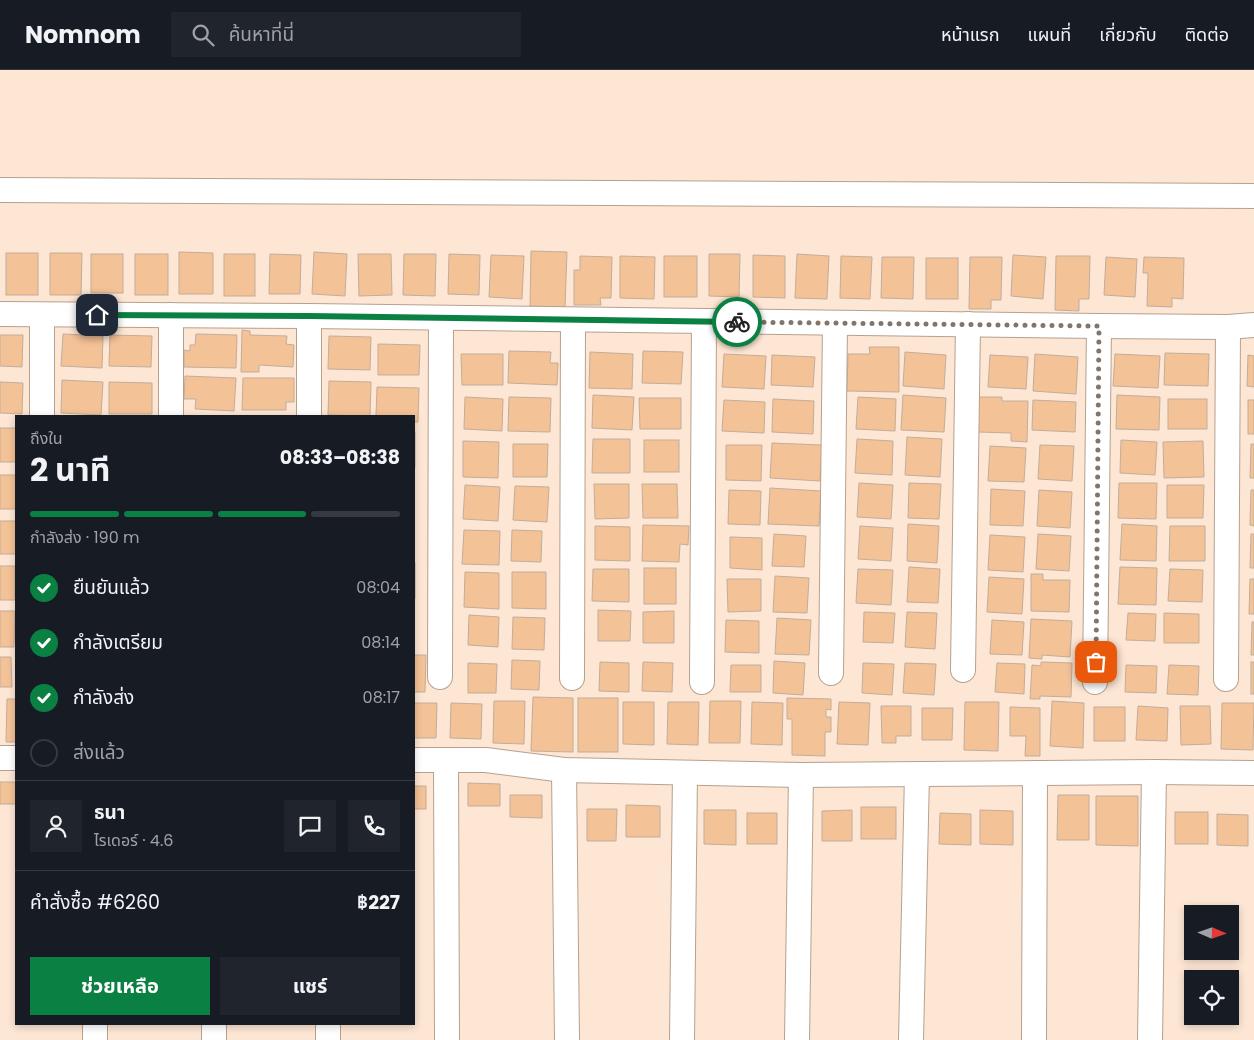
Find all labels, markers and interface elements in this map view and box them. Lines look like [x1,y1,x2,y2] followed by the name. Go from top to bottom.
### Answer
[171,12,521,57] search box
[25,18,141,51] text: Nomnom
[189,21,217,49] icon: search
[229,21,294,48] text: ค้นหาที่นี่
[941,22,999,47] text: หน้าแรก
[1027,22,1071,47] text: แผนที่
[1099,22,1157,47] text: เกี่ยวกับ
[1185,22,1229,47] text: ติดต่อ
[76,294,118,336] pin
[712,297,762,347] courier
[83,301,111,329] icon: home
[723,308,751,336] icon: bike
[30,427,63,450] text: ถึงใน
[280,444,400,471] text: 08:33–08:38
[30,447,110,492] text: 2 นาที
[30,526,140,549] text: กำลังส่ง · 190 m
[30,574,58,602] icon: check
[73,574,150,601] text: ยืนยันแล้ว
[356,576,400,599] text: 08:04
[30,629,58,657] icon: check
[73,629,163,656] text: กำลังเตรียม
[361,631,400,654] text: 08:14
[1075,641,1117,683] pin
[1082,648,1110,676] icon: bag
[30,684,58,712] icon: check
[73,684,134,711] text: กำลังส่ง
[363,686,400,709] text: 08:17
[73,739,125,766] text: ส่งแล้ว
[94,799,125,826] text: ธนา
[30,800,82,852] button: person
[284,800,336,852] button: chat
[348,800,400,852] button: phone
[94,829,173,852] text: ไรเดอร์ · 4.6
[30,889,160,916] text: คำสั่งซื้อ #6260
[357,889,400,916] text: ฿227
[1184,905,1239,960] north arrow
[1184,905,1239,1025] map controls
[30,957,210,1015] button: ช่วยเหลือ
[220,957,400,1015] button: แชร์
[1184,970,1239,1025] button: locate

